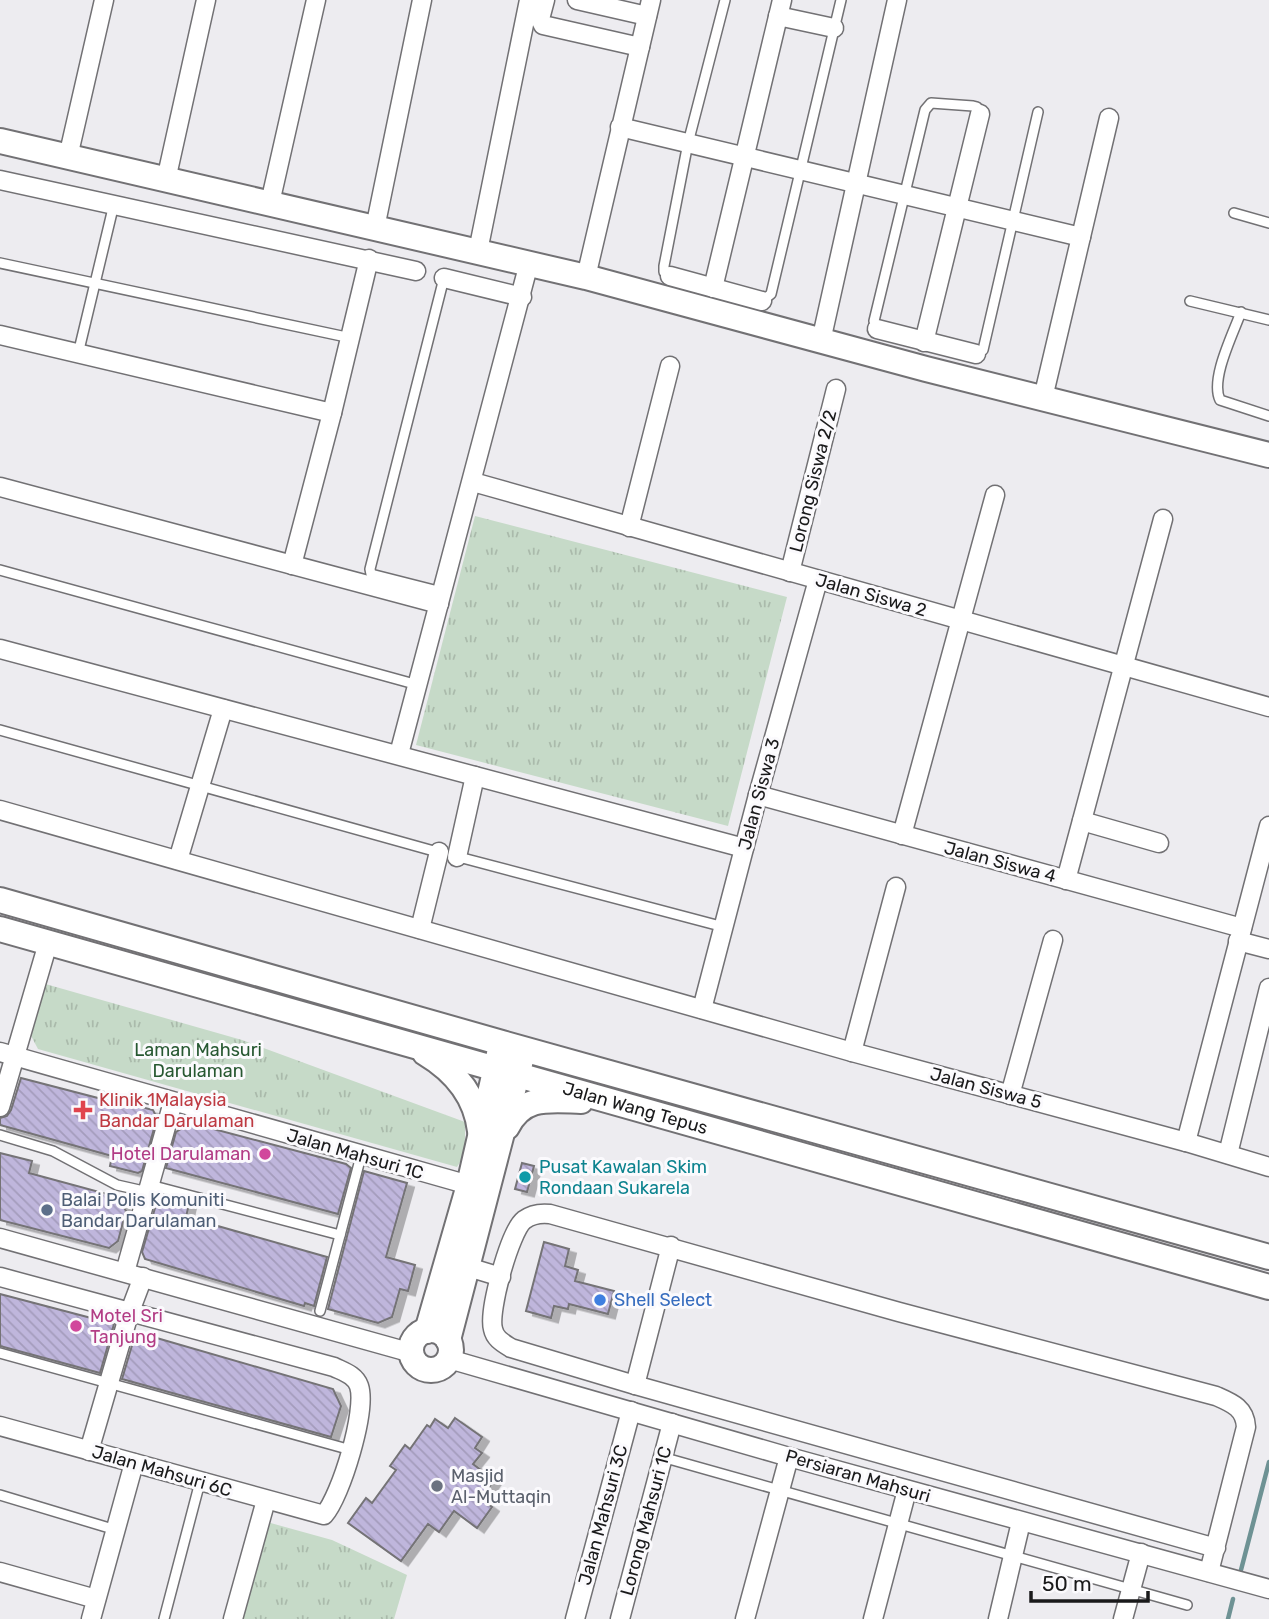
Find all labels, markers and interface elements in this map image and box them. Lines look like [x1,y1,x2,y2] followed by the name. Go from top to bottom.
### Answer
[785,408,841,554] street label: Lorong Siswa 2/2
[813,569,929,621] street label: Jalan Siswa 2
[734,736,784,852] street label: Jalan Siswa 3
[942,836,1058,888] street label: Jalan Siswa 4
[134,1039,262,1082] park label: Laman Mahsuri Darulaman
[928,1063,1044,1113] street label: Jalan Siswa 5
[560,1077,710,1139] street label: Jalan Wang Tepus
[99,1089,255,1132] place label: Klinik 1Malaysia Bandar Darulaman
[73,1100,93,1120] marker: Klinik 1Malaysia Bandar Darulaman
[284,1124,426,1184] street label: Jalan Mahsuri 1C
[111,1143,251,1165] place label: Hotel Darulaman
[257,1146,273,1162] marker: Hotel Darulaman
[539,1156,707,1199] place label: Pusat Kawalan Skim Rondaan Sukarela
[517,1169,533,1185] marker: Pusat Kawalan Skim Rondaan Sukarela
[61,1189,224,1232] place label: Balai Polis Komuniti Bandar Darulaman
[39,1202,55,1218] marker: Balai Polis Komuniti Bandar Darulaman
[614,1289,712,1311] place label: Shell Select
[592,1292,608,1308] marker: Shell Select
[90,1305,163,1348] place label: Motel Sri Tanjung
[68,1318,84,1334] marker: Motel Sri Tanjung
[89,1441,235,1501] street label: Jalan Mahsuri 6C
[574,1442,632,1588] street label: Jalan Mahsuri 3C
[615,1444,677,1598] street label: Lorong Mahsuri 1C
[783,1445,933,1507] street label: Persiaran Mahsuri
[451,1465,551,1508] place label: Masjid Al-Muttaqin
[429,1478,445,1494] marker: Masjid Al-Muttaqin
[1031,1560,1148,1604] scale bar
[1042,1571,1092,1596] text: 50 m

